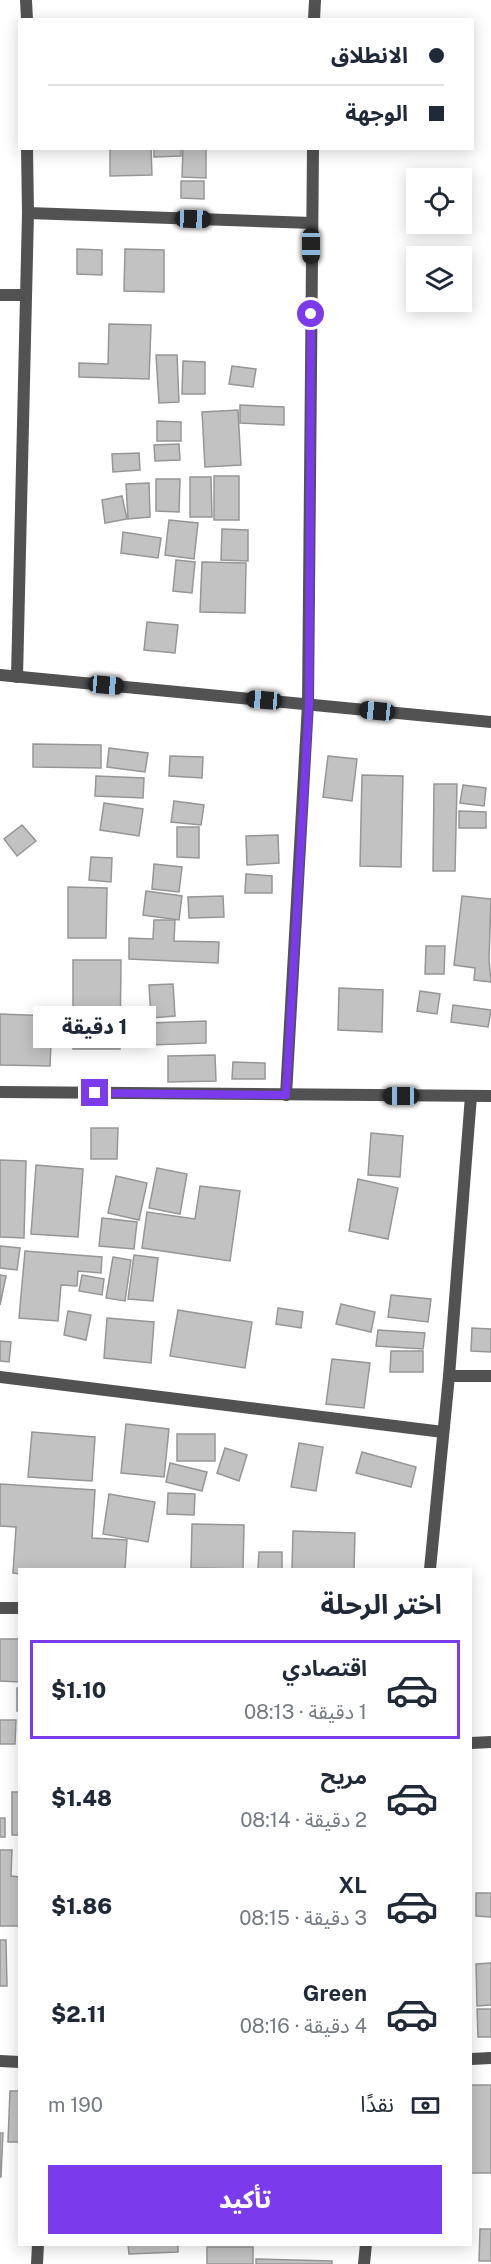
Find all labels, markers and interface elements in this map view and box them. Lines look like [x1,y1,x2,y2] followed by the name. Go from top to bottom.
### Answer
[331,42,408,68] text: الانطلاق
[345,100,408,126] text: الوجهة
[406,168,472,312] map controls
[406,168,472,234] button: locate
[175,209,211,229] car
[302,228,320,264] car
[406,246,472,312] button: layers
[297,300,324,327] route start
[87,674,125,696] car
[245,689,283,711] car
[358,700,396,722] car
[34,1006,156,1048] callout: 1 دقيقة
[62,1015,127,1039] text: 1 دقيقة
[81,1079,108,1106] route end
[383,1087,419,1105] car
[321,1588,442,1620] text: اختر الرحلة
[282,1655,367,1681] text: اقتصادي
[385,1663,439,1717] icon: car
[51,1677,106,1703] text: $1.10
[244,1700,367,1724] text: 1 دقيقة · 08:13
[321,1763,367,1789] text: مريح
[385,1771,439,1825] icon: car
[51,1785,112,1811] text: $1.48
[240,1808,367,1832] text: 2 دقيقة · 08:14
[339,1872,367,1898] text: XL
[385,1879,439,1933] icon: car
[51,1893,112,1919] text: $1.86
[239,1906,367,1930] text: 3 دقيقة · 08:15
[303,1980,367,2006] text: Green
[385,1987,439,2041] icon: car
[51,2001,106,2027] text: $2.11
[240,2014,367,2038] text: 4 دقيقة · 08:16
[409,2089,442,2122] icon: cash
[360,2091,394,2117] text: نقدًا
[48,2093,103,2117] text: 190 m
[48,2165,442,2234] button: تأكيد

